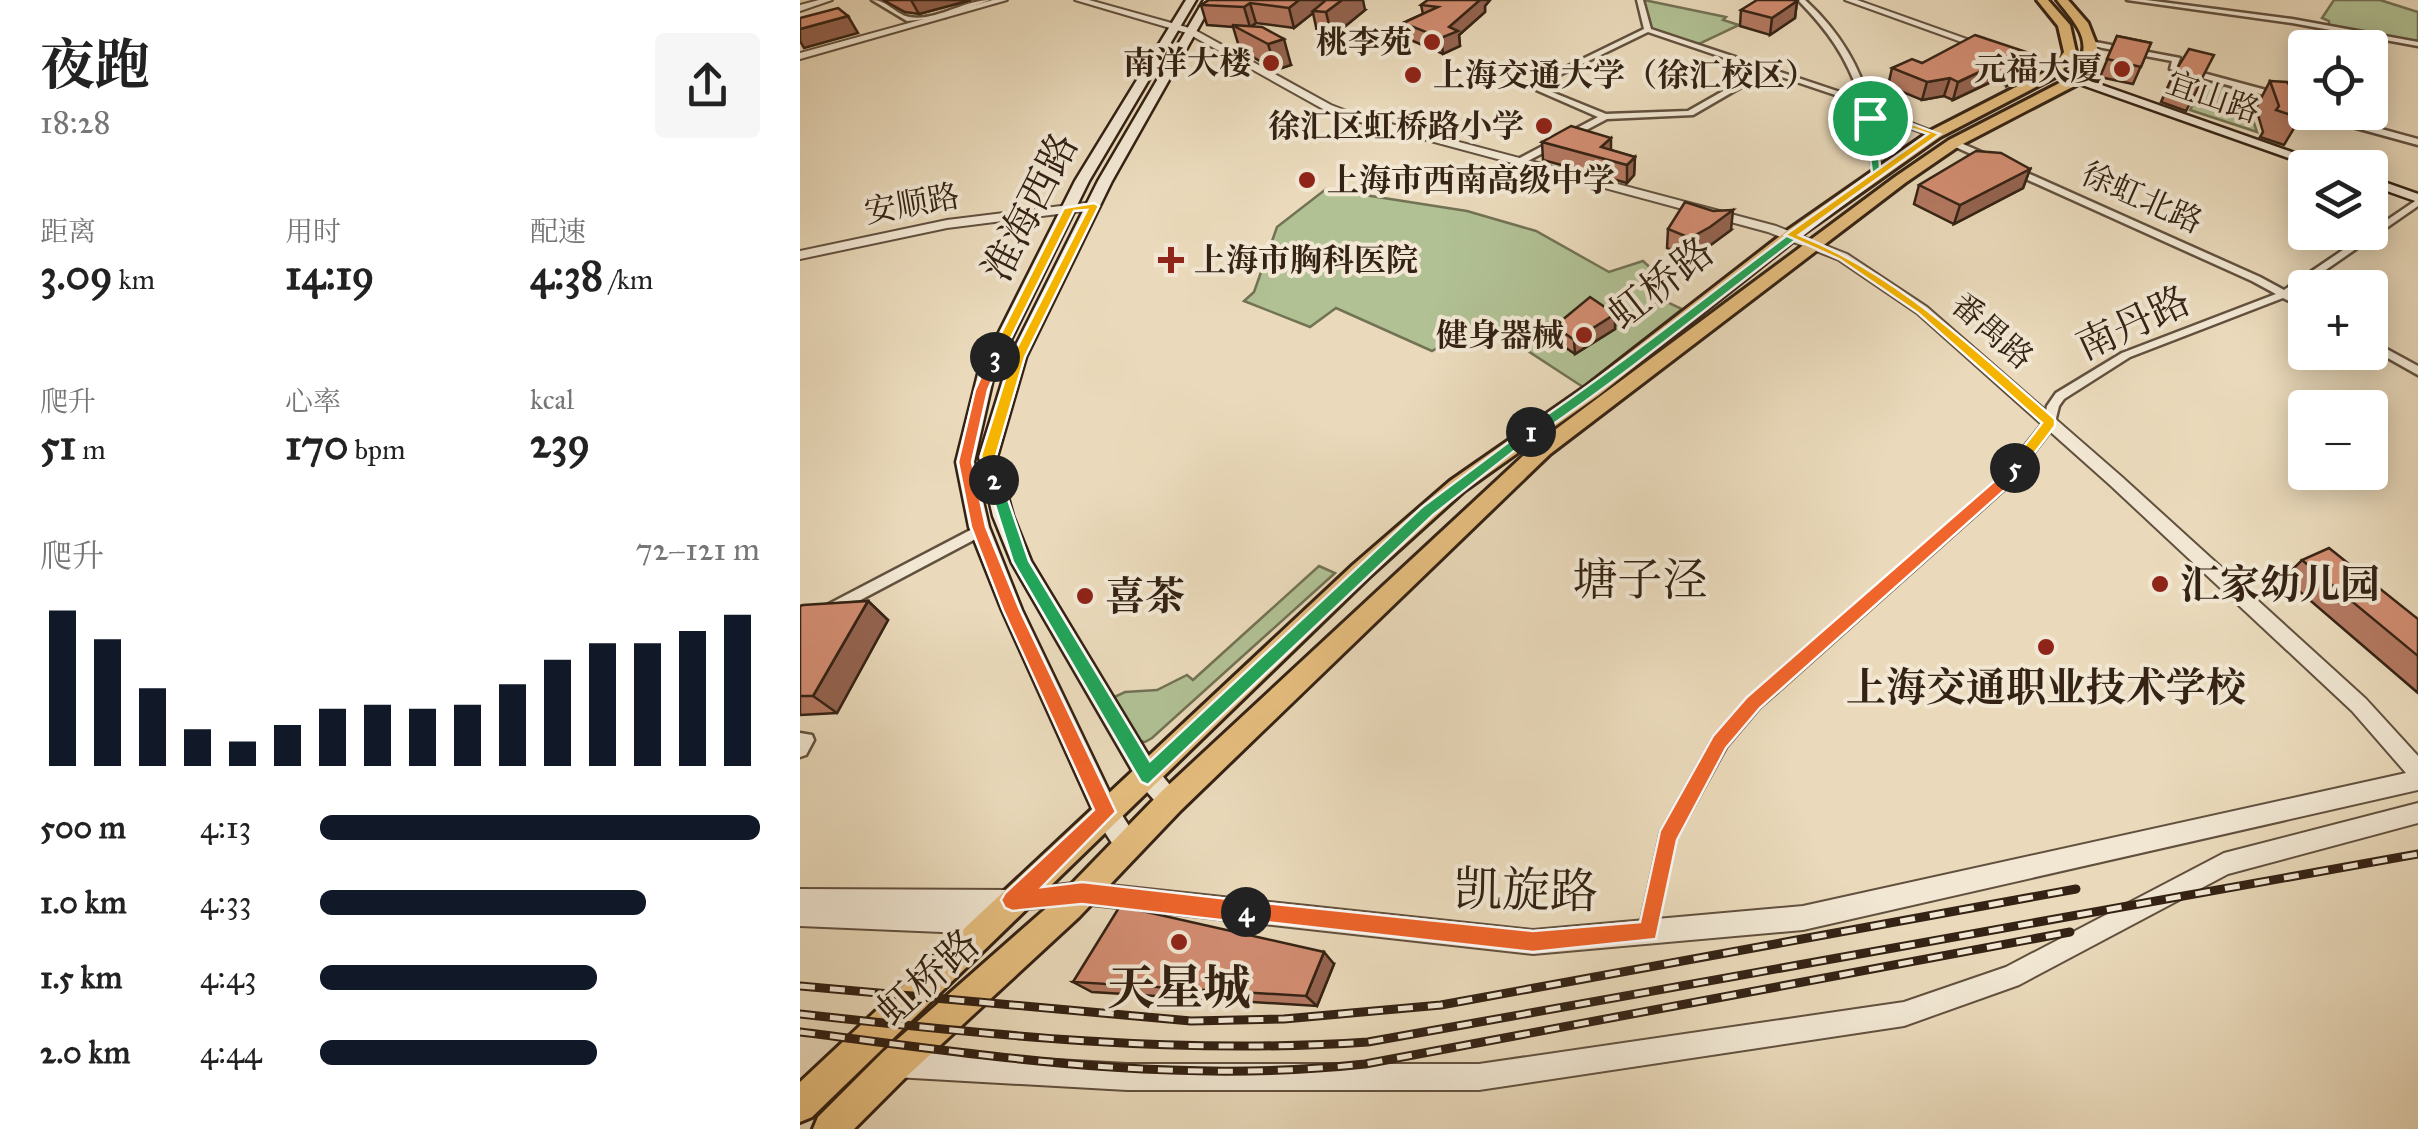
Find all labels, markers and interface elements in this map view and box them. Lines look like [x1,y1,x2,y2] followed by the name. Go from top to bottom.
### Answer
[1316,23,1412,62] place label: 桃李苑
[2288,30,2388,490] map controls
[2288,30,2388,130] button: locate
[1421,31,1443,53] marker: 桃李苑
[40,32,150,99] text: 夜跑
[655,33,760,138] button: share
[1123,44,1251,83] place label: 南洋大楼
[1974,50,2102,89] place label: 元福大厦
[1260,52,1282,74] marker: 南洋大楼
[1433,56,1817,95] place label: 上海交通大学（徐汇校区）
[2111,58,2133,80] marker: 元福大厦
[2161,63,2265,131] street label: 宜山路
[1402,64,1424,86] marker: 上海交通大学（徐汇校区）
[1828,76,1913,161] pin
[1843,91,1898,146] icon: arrive
[40,103,111,142] text: 18:28
[1268,107,1524,146] place label: 徐汇区虹桥路小学
[1533,115,1555,137] marker: 徐汇区虹桥路小学
[972,125,1088,289] street label: 淮海西路
[2288,150,2388,250] button: layers
[2076,154,2208,242] street label: 徐虹北路
[1327,161,1615,200] place label: 上海市西南高级中学
[1296,169,1318,191] marker: 上海市西南高级中学
[861,176,963,232] street label: 安顺路
[40,214,96,249] text: 距离
[285,214,341,249] text: 用时
[530,214,586,249] text: 配速
[1599,227,1723,339] street label: 虹桥路
[1194,241,1418,280] place label: 上海市胸科医院
[1158,247,1184,273] marker: 上海市胸科医院
[40,249,113,301] text: 3.09
[285,249,374,301] text: 14:19
[530,249,603,301] text: 4:38
[113,262,155,297] text: km
[603,262,653,297] text: /km
[2288,270,2388,370] button: +
[2068,275,2198,371] street label: 南丹路
[1943,285,2041,377] street label: 番禺路
[1436,316,1564,355] place label: 健身器械
[1573,324,1595,346] marker: 健身器械
[970,332,1020,382] pin: 3
[989,339,1001,374] text: 3
[530,382,574,417] text: kcal
[40,384,96,419] text: 爬升
[285,384,341,419] text: 心率
[2288,390,2388,490] button: −
[1506,407,1556,457] pin: 1
[1525,414,1537,449] text: 1
[530,417,590,469] text: 239
[40,419,76,471] text: 51
[285,419,348,471] text: 170
[76,432,106,467] text: m
[348,432,406,467] text: bpm
[1990,443,2040,493] pin: 5
[2008,450,2022,485] text: 5
[969,455,1019,505] pin: 2
[987,462,1001,497] text: 2
[636,530,760,569] text: 72–121 m
[40,537,104,576] text: 爬升
[1572,552,1708,607] district label: 塘子泾
[2180,560,2380,609] place label: 汇家幼儿园
[1105,572,1185,621] place label: 喜茶
[2149,573,2171,595] marker: 汇家幼儿园
[1074,585,1096,607] marker: 喜茶
[2035,636,2057,658] marker: 上海交通职业技术学校
[1846,663,2246,712] place label: 上海交通职业技术学校
[40,808,126,847] text: 500 m
[200,808,251,847] text: 4:13
[1453,859,1599,921] street label: 凯旋路
[40,883,127,922] text: 1.0 km
[200,883,251,922] text: 4:33
[1221,887,1271,937] pin: 4
[1238,894,1254,929] text: 4
[867,919,989,1035] street label: 虹桥路
[1168,931,1190,953] marker: 天星城
[40,958,122,997] text: 1.5 km
[200,958,257,997] text: 4:43
[1107,958,1251,1017] place label: 天星城
[40,1033,130,1072] text: 2.0 km
[200,1033,262,1072] text: 4:44

